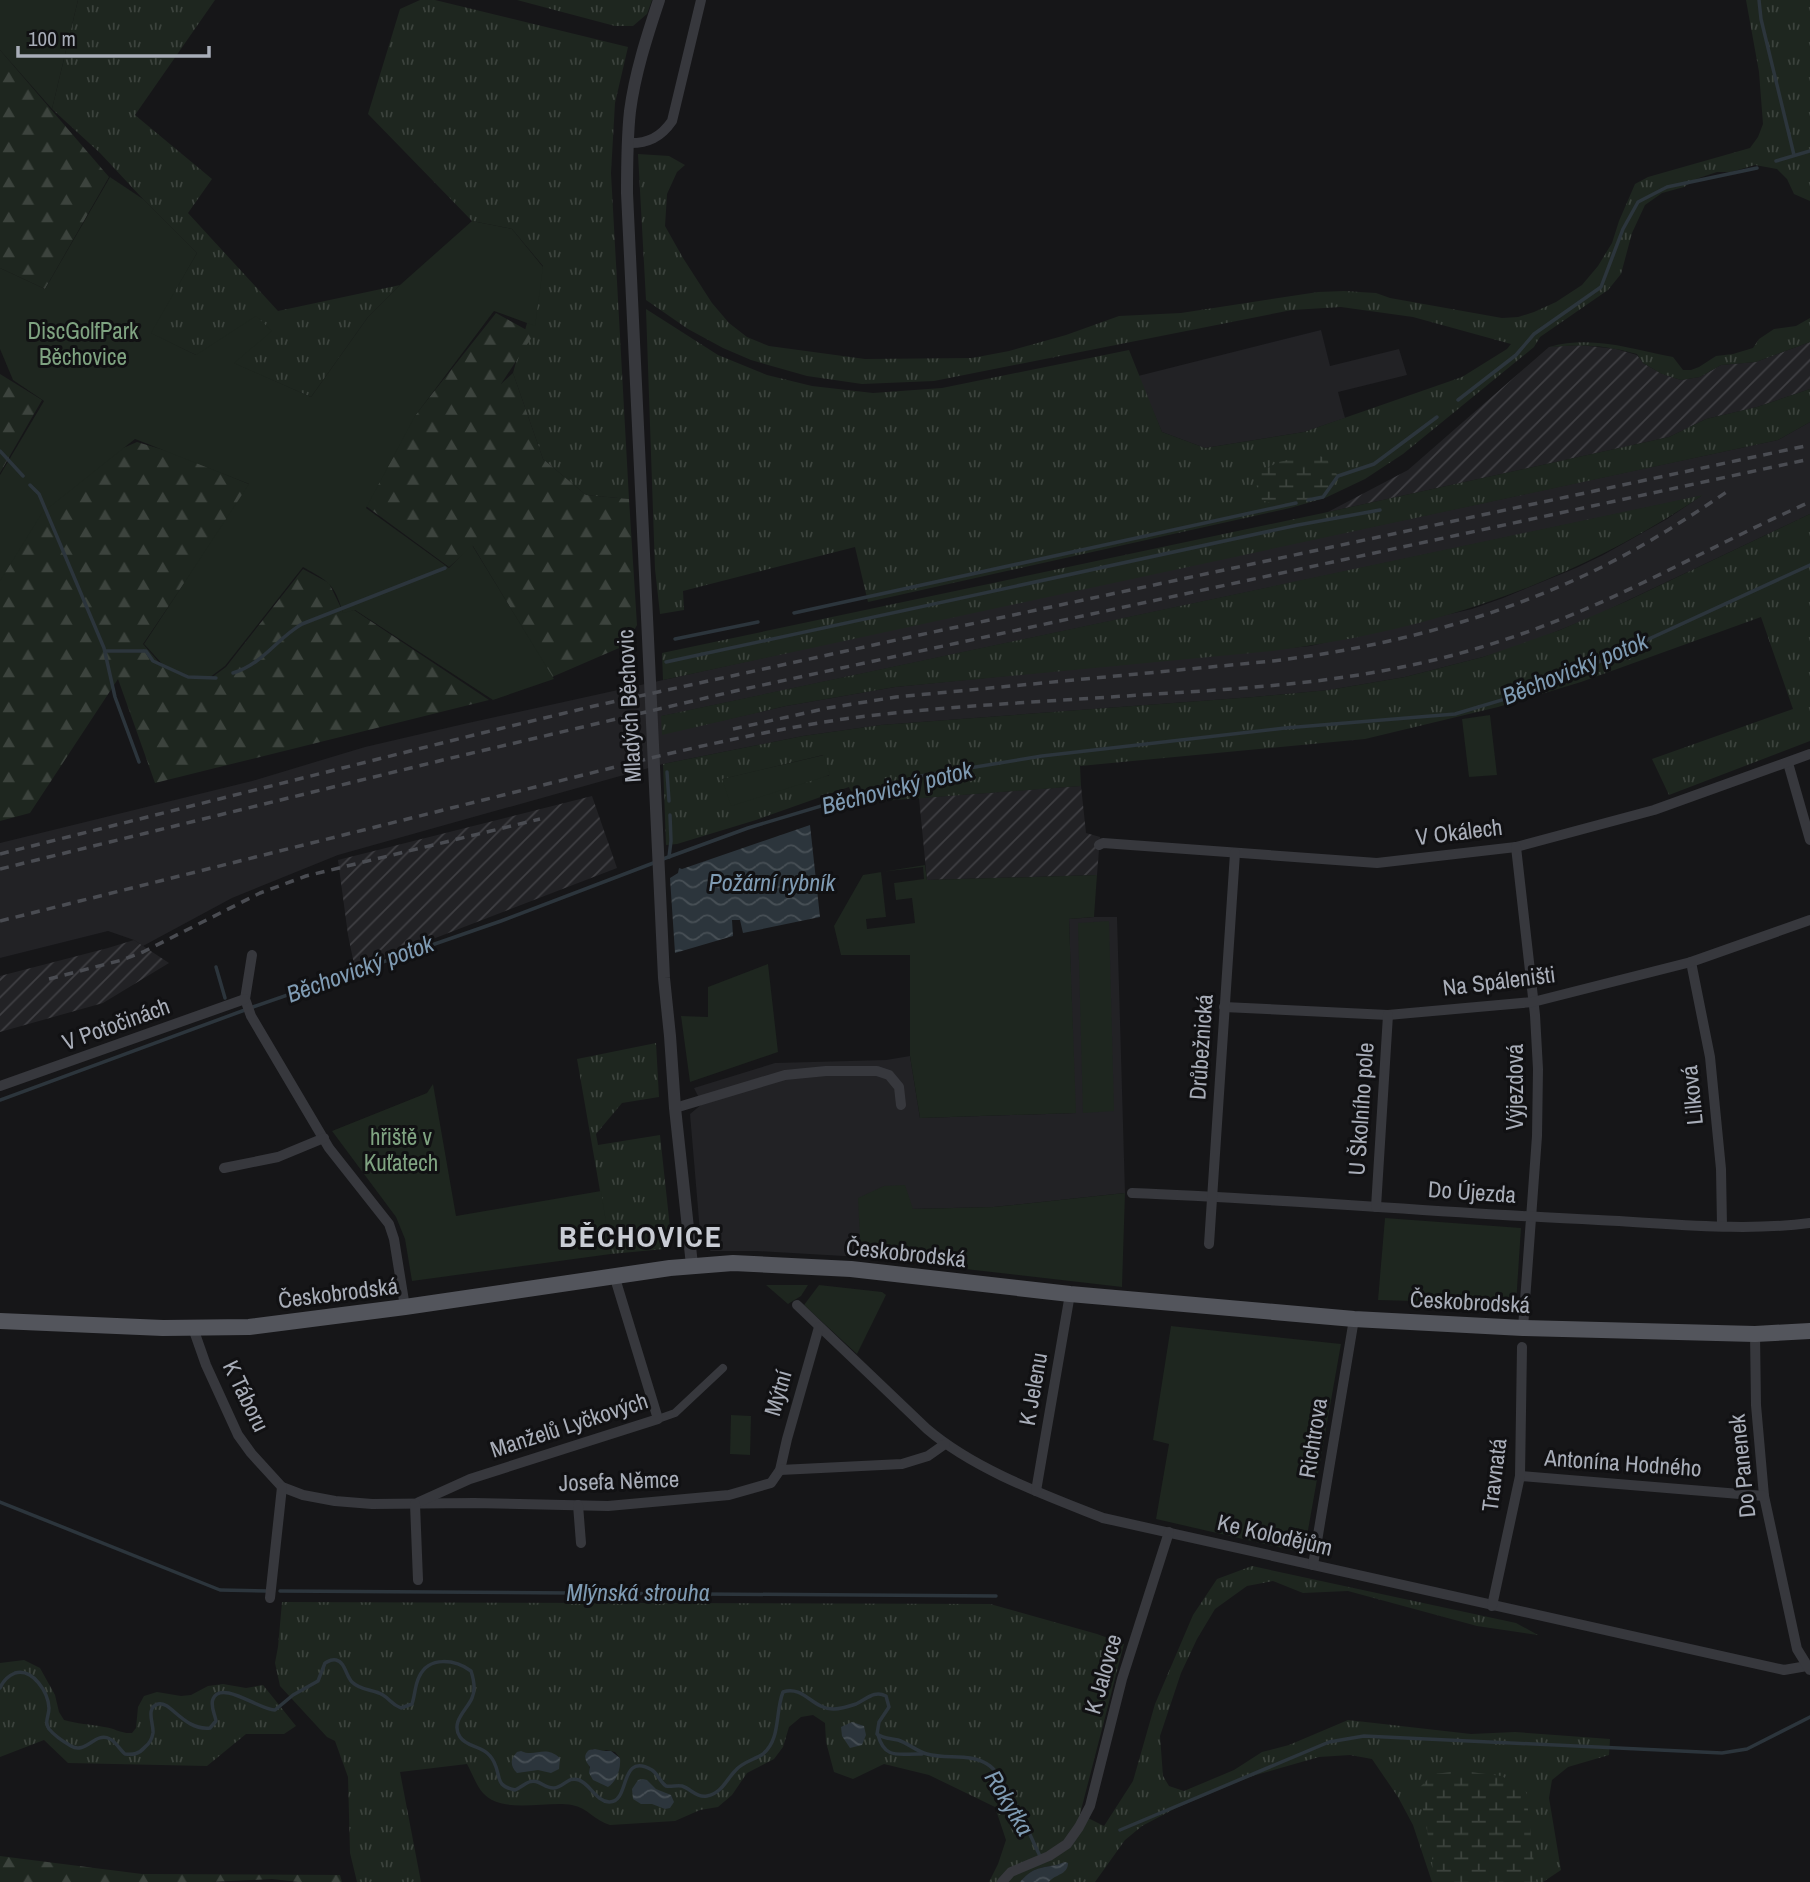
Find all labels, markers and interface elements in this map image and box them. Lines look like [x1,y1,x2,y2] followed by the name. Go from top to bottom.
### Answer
[18,14,208,58] scale bar
[28,24,76,53] text: 100 m
[27,315,139,372] park label: DiscGolfPark Běchovice
[1497,624,1653,712] water label: Běchovický potok
[609,629,648,783] street label: Mladých Běchovic
[818,753,977,821] water label: Běchovický potok
[1414,811,1504,852] street label: V Okálech
[709,866,837,898] water label: Požární rybník
[282,926,439,1009] water label: Běchovický potok
[1441,958,1557,1003] street label: Na Spáleništi
[58,990,174,1057] street label: V Potočinách
[1181,993,1220,1101] street label: Drůbežnická
[1340,1041,1381,1176] street label: U Školního pole
[1499,1043,1530,1130] street label: Výjezdová
[1673,1063,1710,1126] street label: Lilková
[364,1121,438,1178] park label: hřiště v Kuťatech
[1427,1173,1518,1210] street label: Do Újezda
[559,1216,723,1256] district label: BĚCHOVICE
[844,1231,968,1274] street label: Českobrodská
[276,1270,400,1315] street label: Českobrodská
[1409,1283,1532,1320] street label: Českobrodská
[1011,1350,1054,1428] street label: K Jelenu
[216,1355,277,1437] street label: K Táboru
[756,1366,799,1419] street label: Mýtní
[486,1384,652,1465] street label: Manželů Lyčkových
[1291,1395,1334,1480] street label: Richtrova
[1721,1412,1762,1519] street label: Do Panenek
[1474,1436,1513,1513] street label: Travnatá
[1542,1441,1703,1483] street label: Antonína Hodného
[558,1463,680,1498] street label: Josefa Němce
[1214,1506,1336,1563] street label: Ke Kolodějům
[566,1576,710,1608] water label: Mlýnská strouha
[1076,1630,1129,1717] street label: K Jalovce
[978,1764,1042,1841] water label: Rokytka

